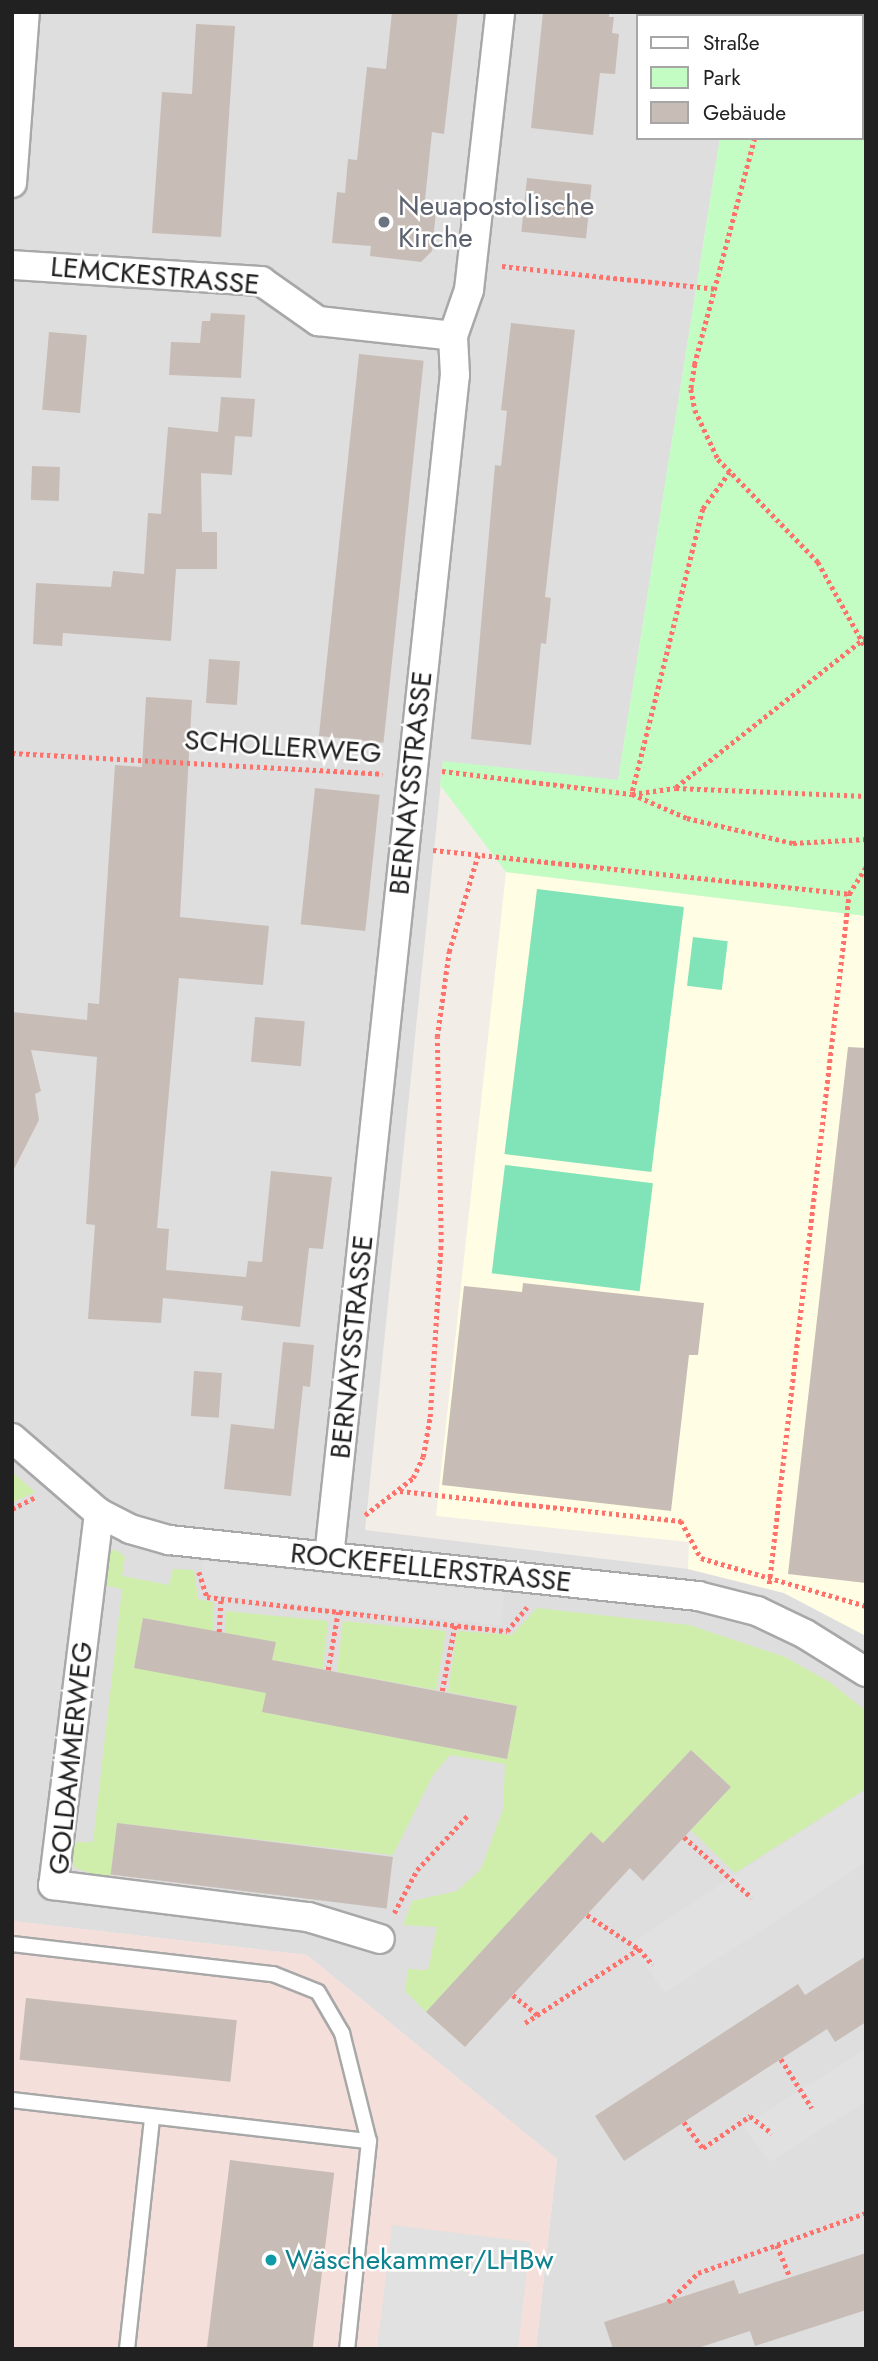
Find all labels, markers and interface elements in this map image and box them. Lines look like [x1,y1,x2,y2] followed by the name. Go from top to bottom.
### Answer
[636,14,864,140] legend
[703,28,760,58] text: Straße
[703,63,740,93] text: Park
[703,98,786,128] text: Gebäude
[398,189,594,255] place label: Neuapostolische Kirche
[376,214,392,230] marker: Neuapostolische Kirche
[49,250,261,302] street label: LEMCKESTRASSE
[383,670,439,896] street label: BERNAYSSTRASSE
[183,723,383,771] street label: SCHOLLERWEG
[324,1234,380,1460] street label: BERNAYSSTRASSE
[289,1537,573,1599] street label: ROCKEFELLERSTRASSE
[42,1640,100,1876] street label: GOLDAMMERWEG
[285,2243,554,2277] place label: Wäschekammer/LHBw
[263,2252,279,2268] marker: Wäschekammer/LHBw

